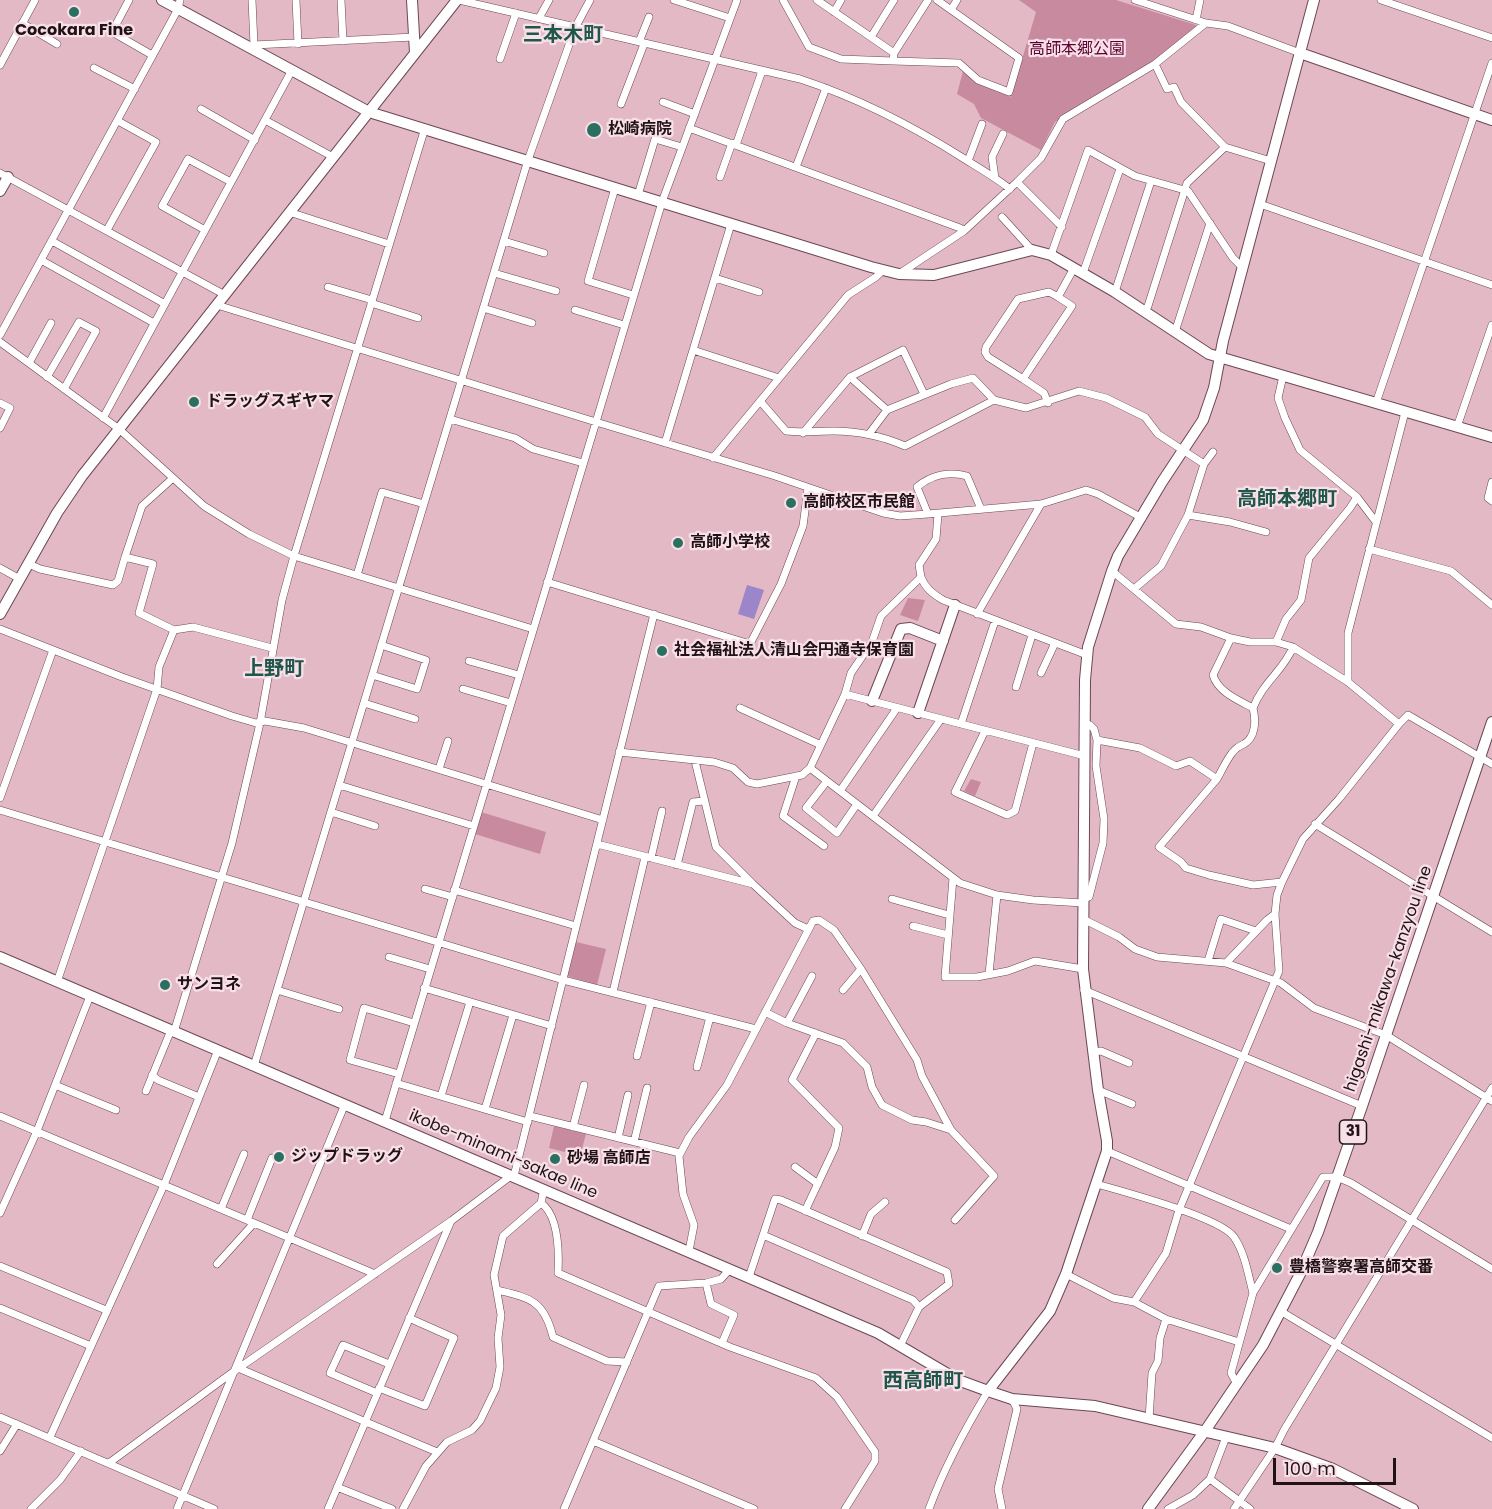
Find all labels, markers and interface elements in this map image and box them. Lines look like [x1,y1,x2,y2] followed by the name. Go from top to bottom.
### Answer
[67,5,81,19] marker: Cocokara Fine
[15,21,133,41] place label: Cocokara Fine
[523,24,603,48] district label: 三本木町
[1029,40,1125,60] park label: 高師本郷公園
[608,120,672,140] place label: 松崎病院
[585,121,603,139] marker: 松崎病院
[206,392,334,412] place label: ドラッグスギヤマ
[187,395,201,409] marker: ドラッグスギヤマ
[1237,488,1337,512] district label: 高師本郷町
[803,493,915,513] place label: 高師校区市民館
[784,496,798,510] marker: 高師校区市民館
[690,533,770,553] place label: 高師小学校
[671,536,685,550] marker: 高師小学校
[674,641,914,661] place label: 社会福祉法人清山会円通寺保育園
[655,644,669,658] marker: 社会福祉法人清山会円通寺保育園
[244,658,304,682] district label: 上野町
[1341,863,1437,1095] street label: higashi-mikawa-kanzyou line
[177,975,241,995] place label: サンヨネ
[158,978,172,992] marker: サンヨネ
[406,1106,600,1204] street label: ikobe-minami-sakae line
[1340,1120,1366,1144] road number: 31
[291,1147,403,1167] place label: ジップドラッグ
[567,1149,650,1169] place label: 砂場 高師店
[272,1150,286,1164] marker: ジップドラッグ
[548,1152,562,1166] marker: 砂場 高師店
[1289,1258,1433,1278] place label: 豊橋警察署高師交番
[1270,1261,1284,1275] marker: 豊橋警察署高師交番
[883,1370,963,1394] district label: 西高師町
[1276,1446,1399,1484] scale bar
[1284,1456,1336,1481] text: 100 m

